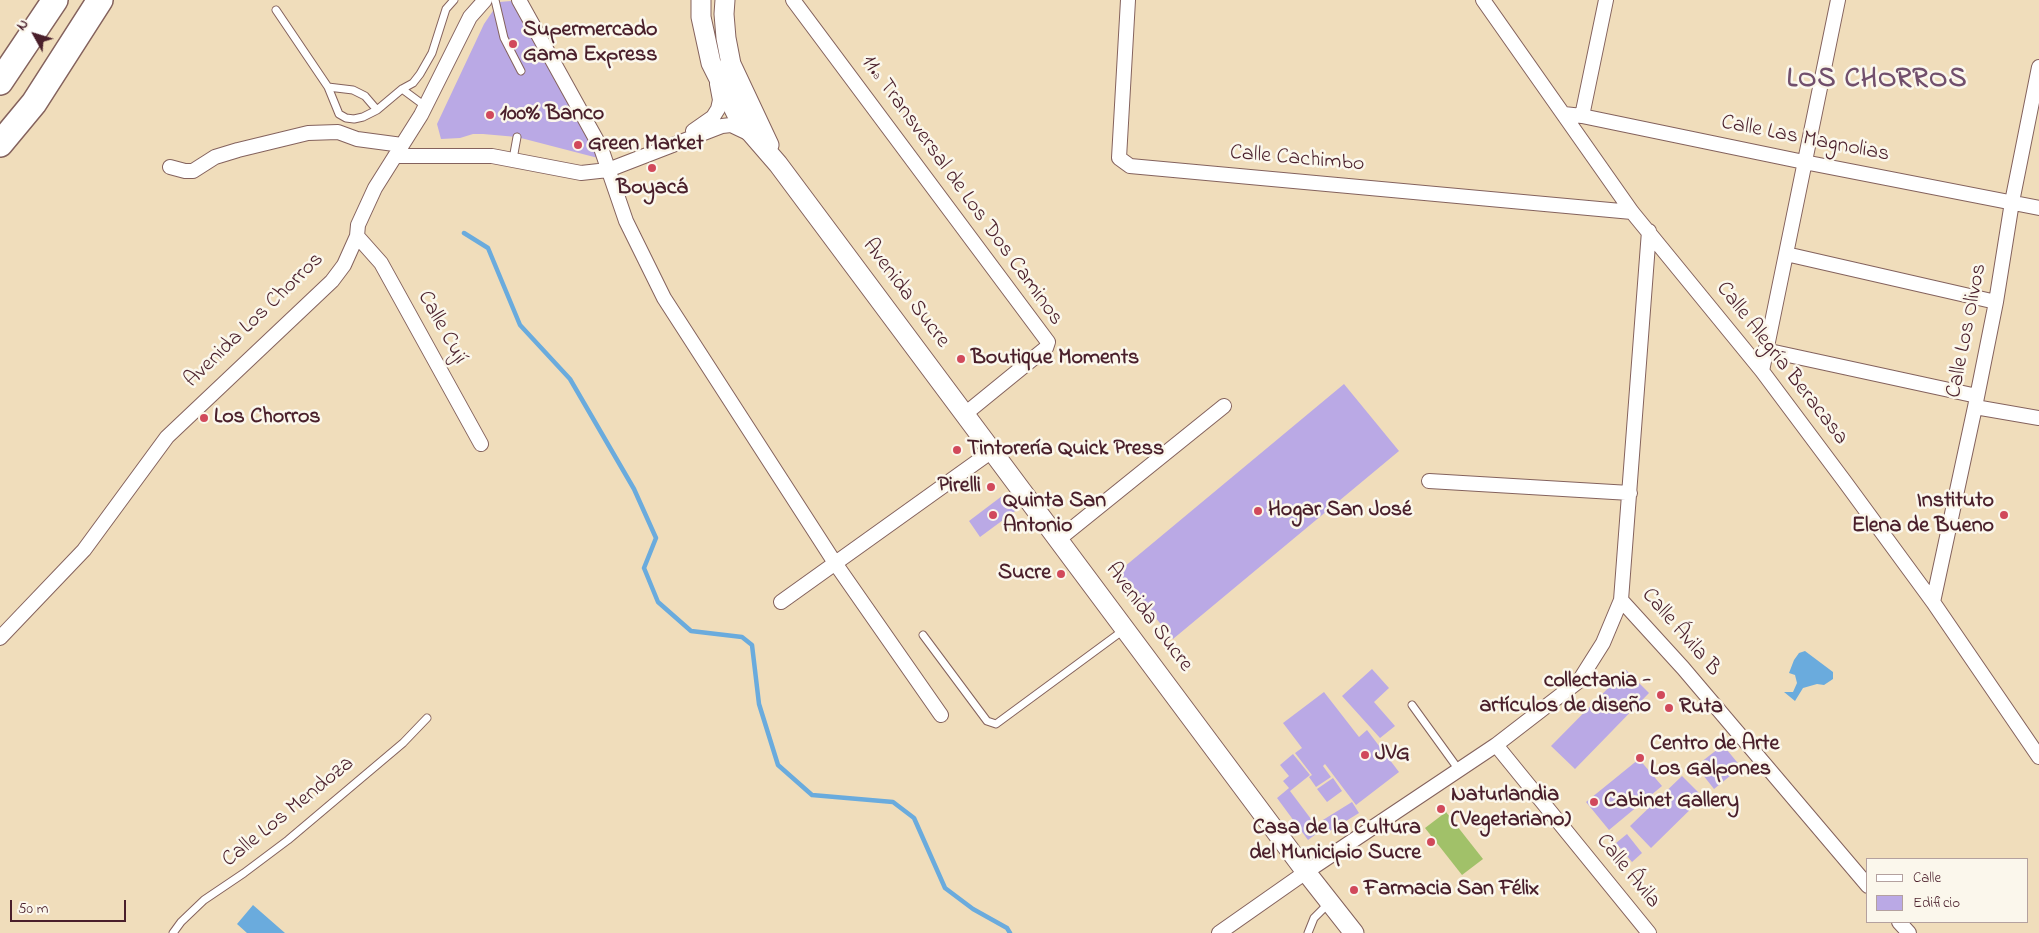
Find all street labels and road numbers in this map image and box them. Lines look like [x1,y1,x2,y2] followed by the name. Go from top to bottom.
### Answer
[854,51,1068,331] street label: 11.ª Transversal de Los Dos Caminos
[1719,111,1891,169] street label: Calle Las Magnolias
[1229,141,1365,179] street label: Calle Cachimbo
[855,234,955,354] street label: Avenida Sucre
[180,248,330,394] street label: Avenida Los Chorros
[1942,262,1994,400] street label: Calle Los Olivos
[1709,277,1853,451] street label: Calle Alegría Beracasa
[410,287,472,369] street label: Calle Cují
[1098,558,1198,678] street label: Avenida Sucre
[1634,583,1726,683] street label: Calle Ávila B
[218,752,360,874] street label: Calle Los Mendoza
[1589,829,1665,915] street label: Calle Ávila

